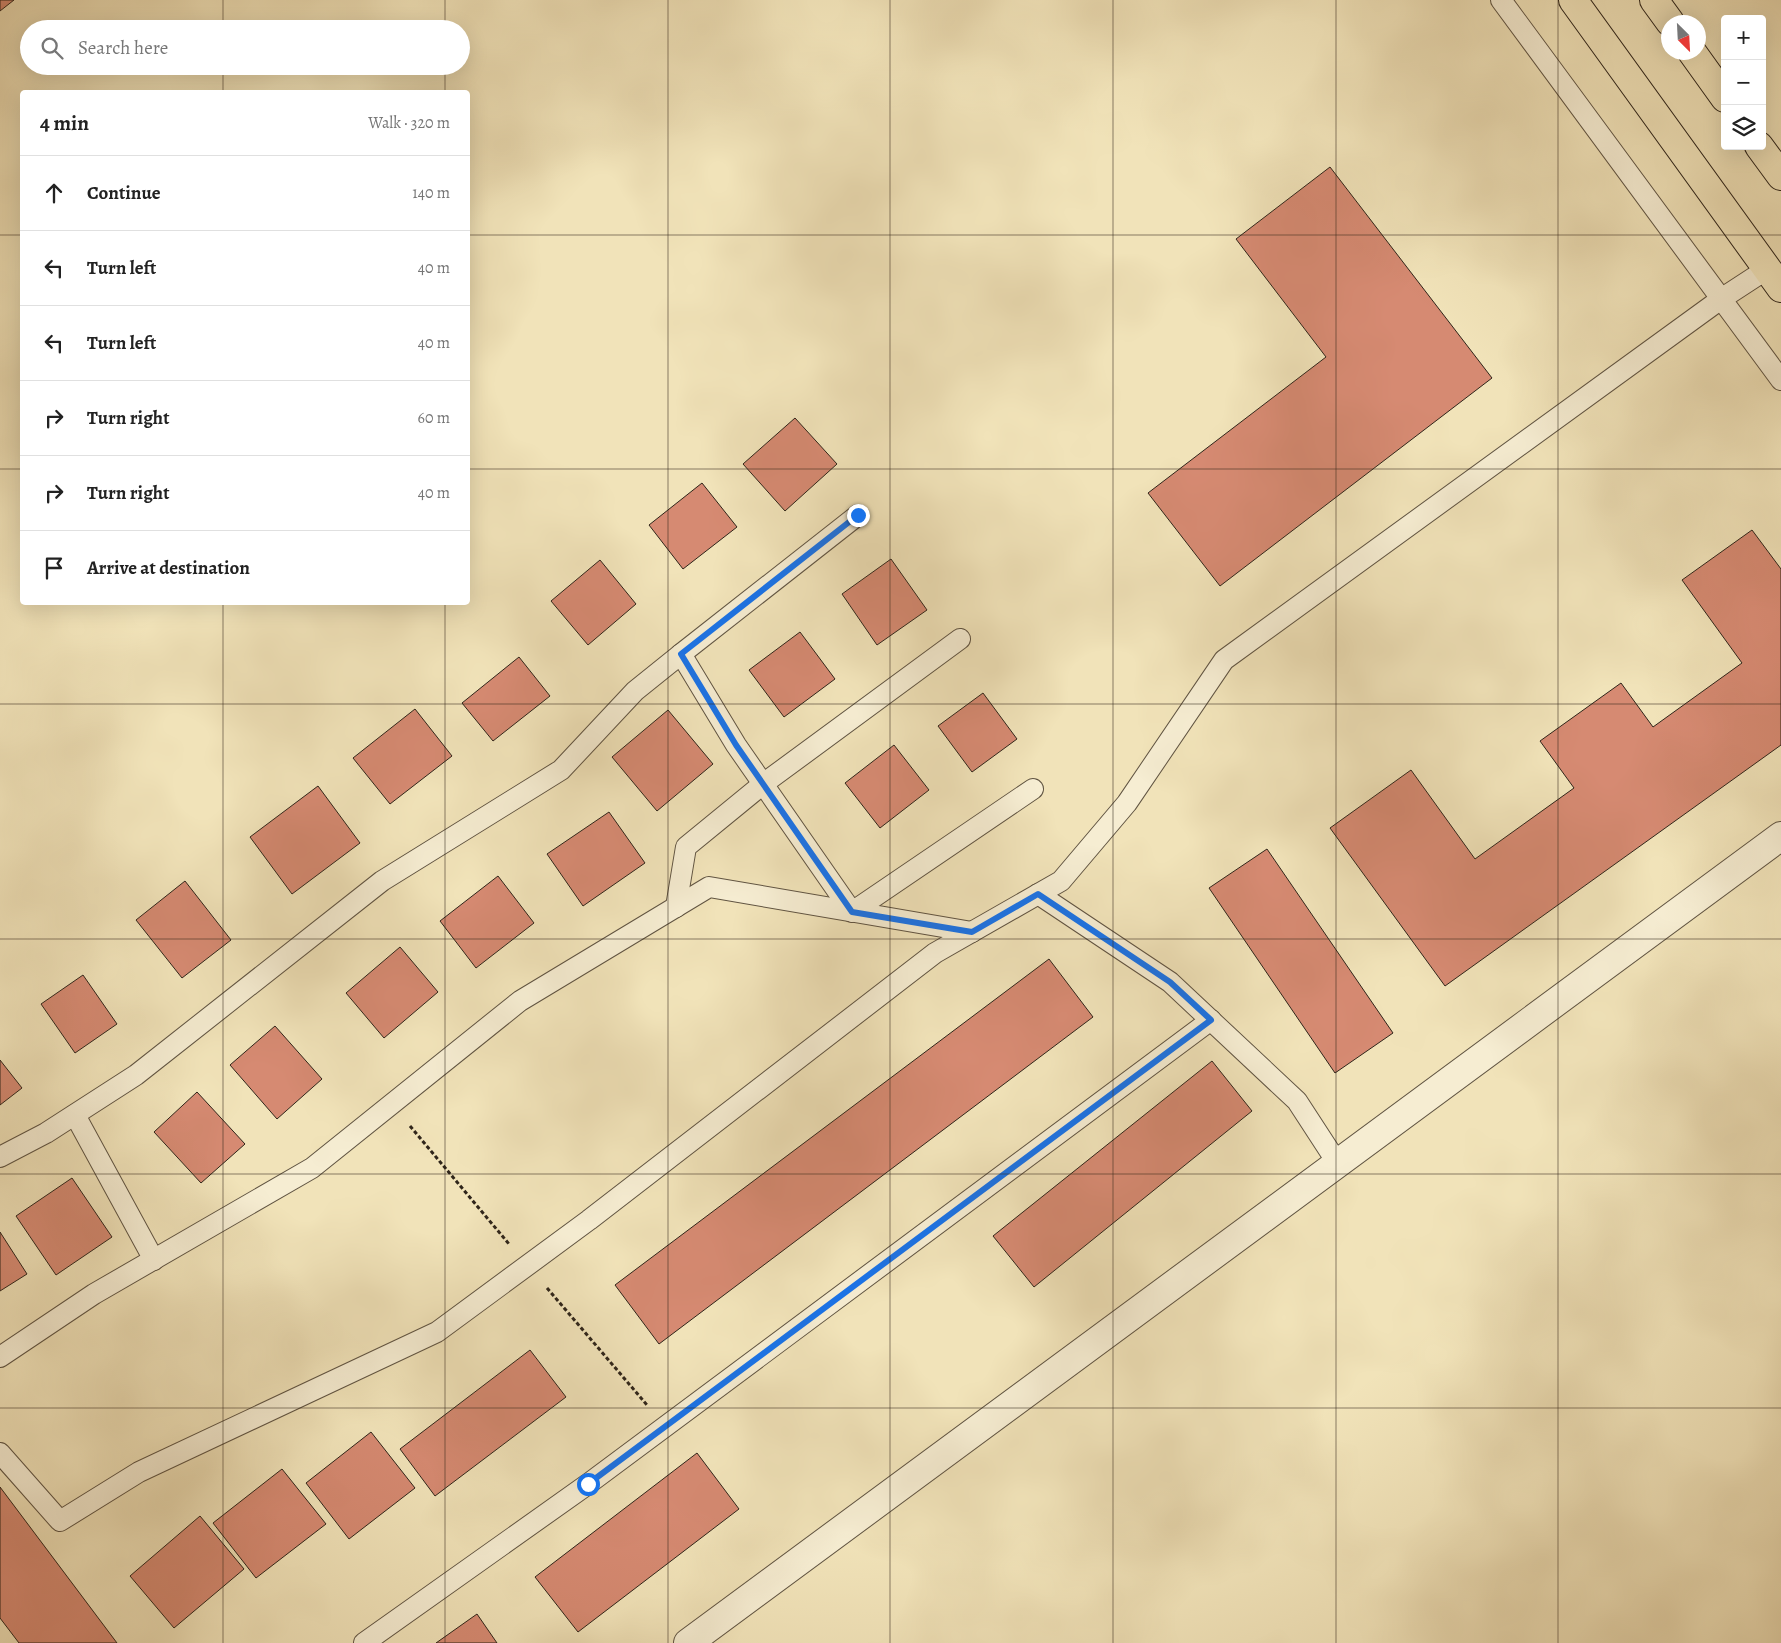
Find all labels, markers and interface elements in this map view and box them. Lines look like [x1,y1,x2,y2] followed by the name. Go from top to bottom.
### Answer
[1661,15,1706,60] north arrow
[1721,15,1766,150] map controls
[1721,15,1766,60] button: +
[20,20,470,75] search box
[38,34,66,62] icon: search
[78,35,168,61] text: Search here
[1721,60,1766,105] button: −
[1721,105,1766,150] button: layers
[40,109,89,137] text: 4 min
[368,112,450,134] text: Walk · 320 m
[40,179,68,207] icon: ahead
[87,180,161,206] text: Continue
[412,182,450,204] text: 140 m
[40,254,68,282] icon: left
[87,255,156,281] text: Turn left
[418,257,450,279] text: 40 m
[40,329,68,357] icon: left
[87,330,156,356] text: Turn left
[418,332,450,354] text: 40 m
[40,404,68,432] icon: right
[87,405,169,431] text: Turn right
[418,407,450,429] text: 60 m
[40,479,68,507] icon: right
[87,480,169,506] text: Turn right
[418,482,450,504] text: 40 m
[847,504,870,527] route end
[40,554,68,582] icon: arrive
[87,555,250,581] text: Arrive at destination
[577,1473,600,1496] route start

